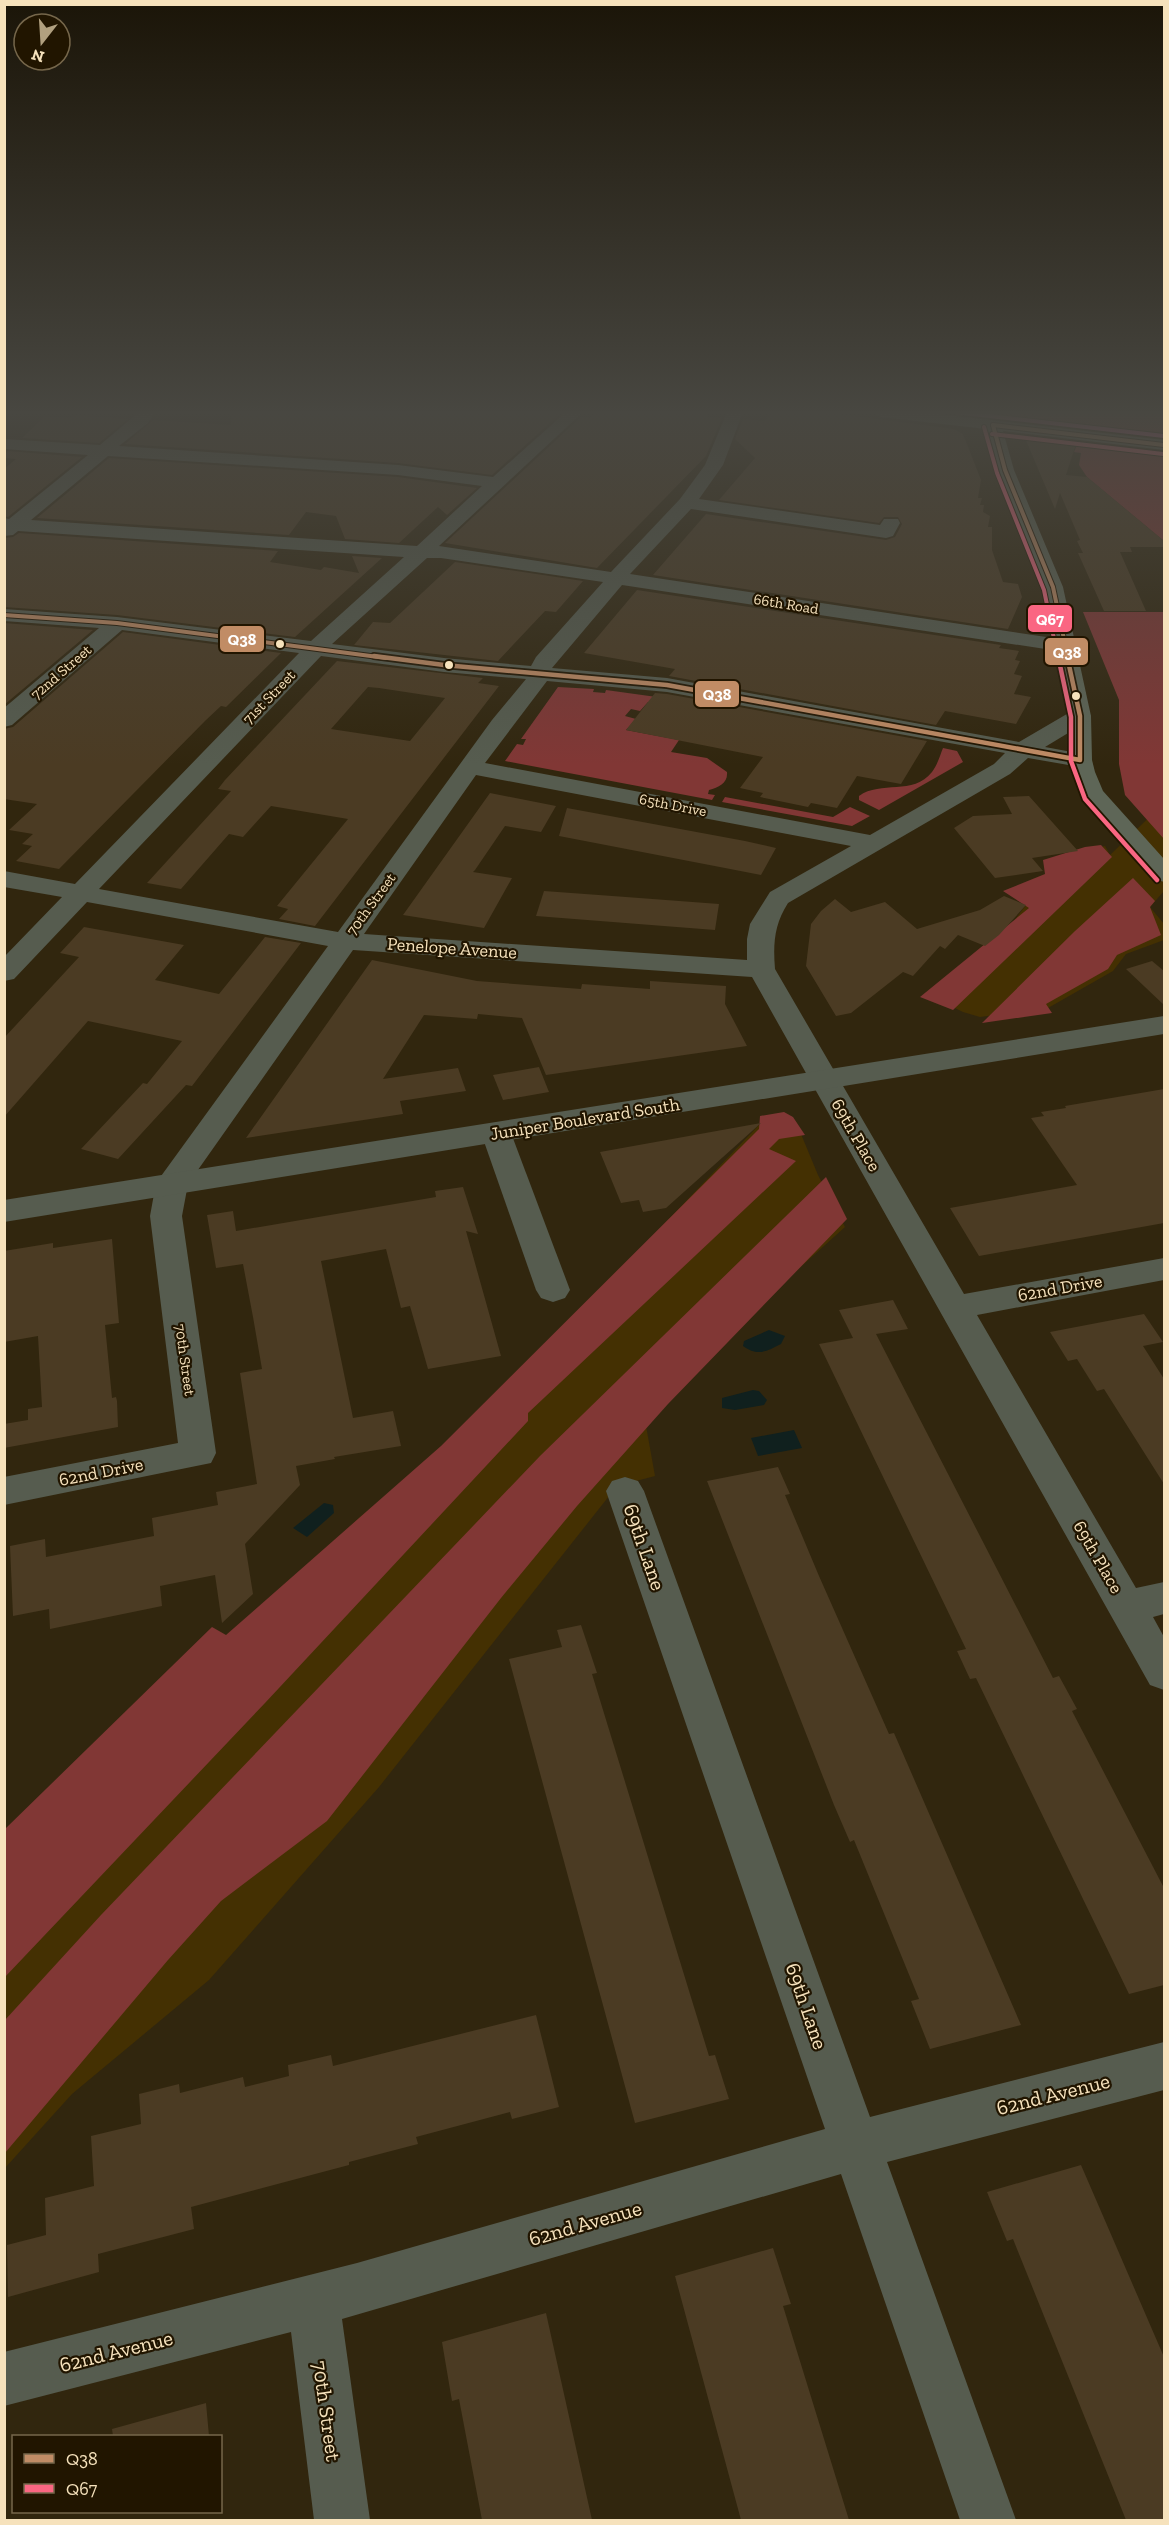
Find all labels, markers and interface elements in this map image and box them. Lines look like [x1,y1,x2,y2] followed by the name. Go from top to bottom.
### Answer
[12,12,72,72] north arrow
[29,45,46,67] text: N
[752,590,820,618] street label: 66th Road
[1027,604,1073,633] line badge: Q67
[1036,610,1064,629] text: Q67
[219,625,265,653] line badge: Q38
[228,630,257,649] text: Q38
[1044,637,1089,666] line badge: Q38
[274,638,286,650] unlabelled marker
[27,640,95,703] street label: 72nd Street
[1053,643,1082,662] text: Q38
[443,659,455,671] unlabelled marker
[239,666,299,728] street label: 71st Street
[694,680,740,708] line badge: Q38
[703,685,732,704] text: Q38
[1070,690,1082,702] unlabelled marker
[638,790,708,820] street label: 65th Drive
[342,869,400,939] street label: 70th Street
[386,932,518,964] street label: Penelope Avenue
[489,1093,681,1145] street label: Juniper Boulevard South
[826,1095,886,1175] street label: 69th Place
[1016,1270,1104,1306] street label: 62nd Drive
[171,1323,199,1398] street label: 70th Street
[57,1453,145,1491] street label: 62nd Drive
[619,1500,671,1594] street label: 69th Lane
[1068,1517,1128,1597] street label: 69th Place
[781,1959,833,2053] street label: 69th Lane
[994,2068,1113,2120] street label: 62nd Avenue
[526,2195,644,2251] street label: 62nd Avenue
[57,2325,176,2377] street label: 62nd Avenue
[308,2359,346,2463] street label: 70th Street
[12,2435,222,2513] legend
[66,2448,98,2470] text: Q38
[66,2478,98,2500] text: Q67

